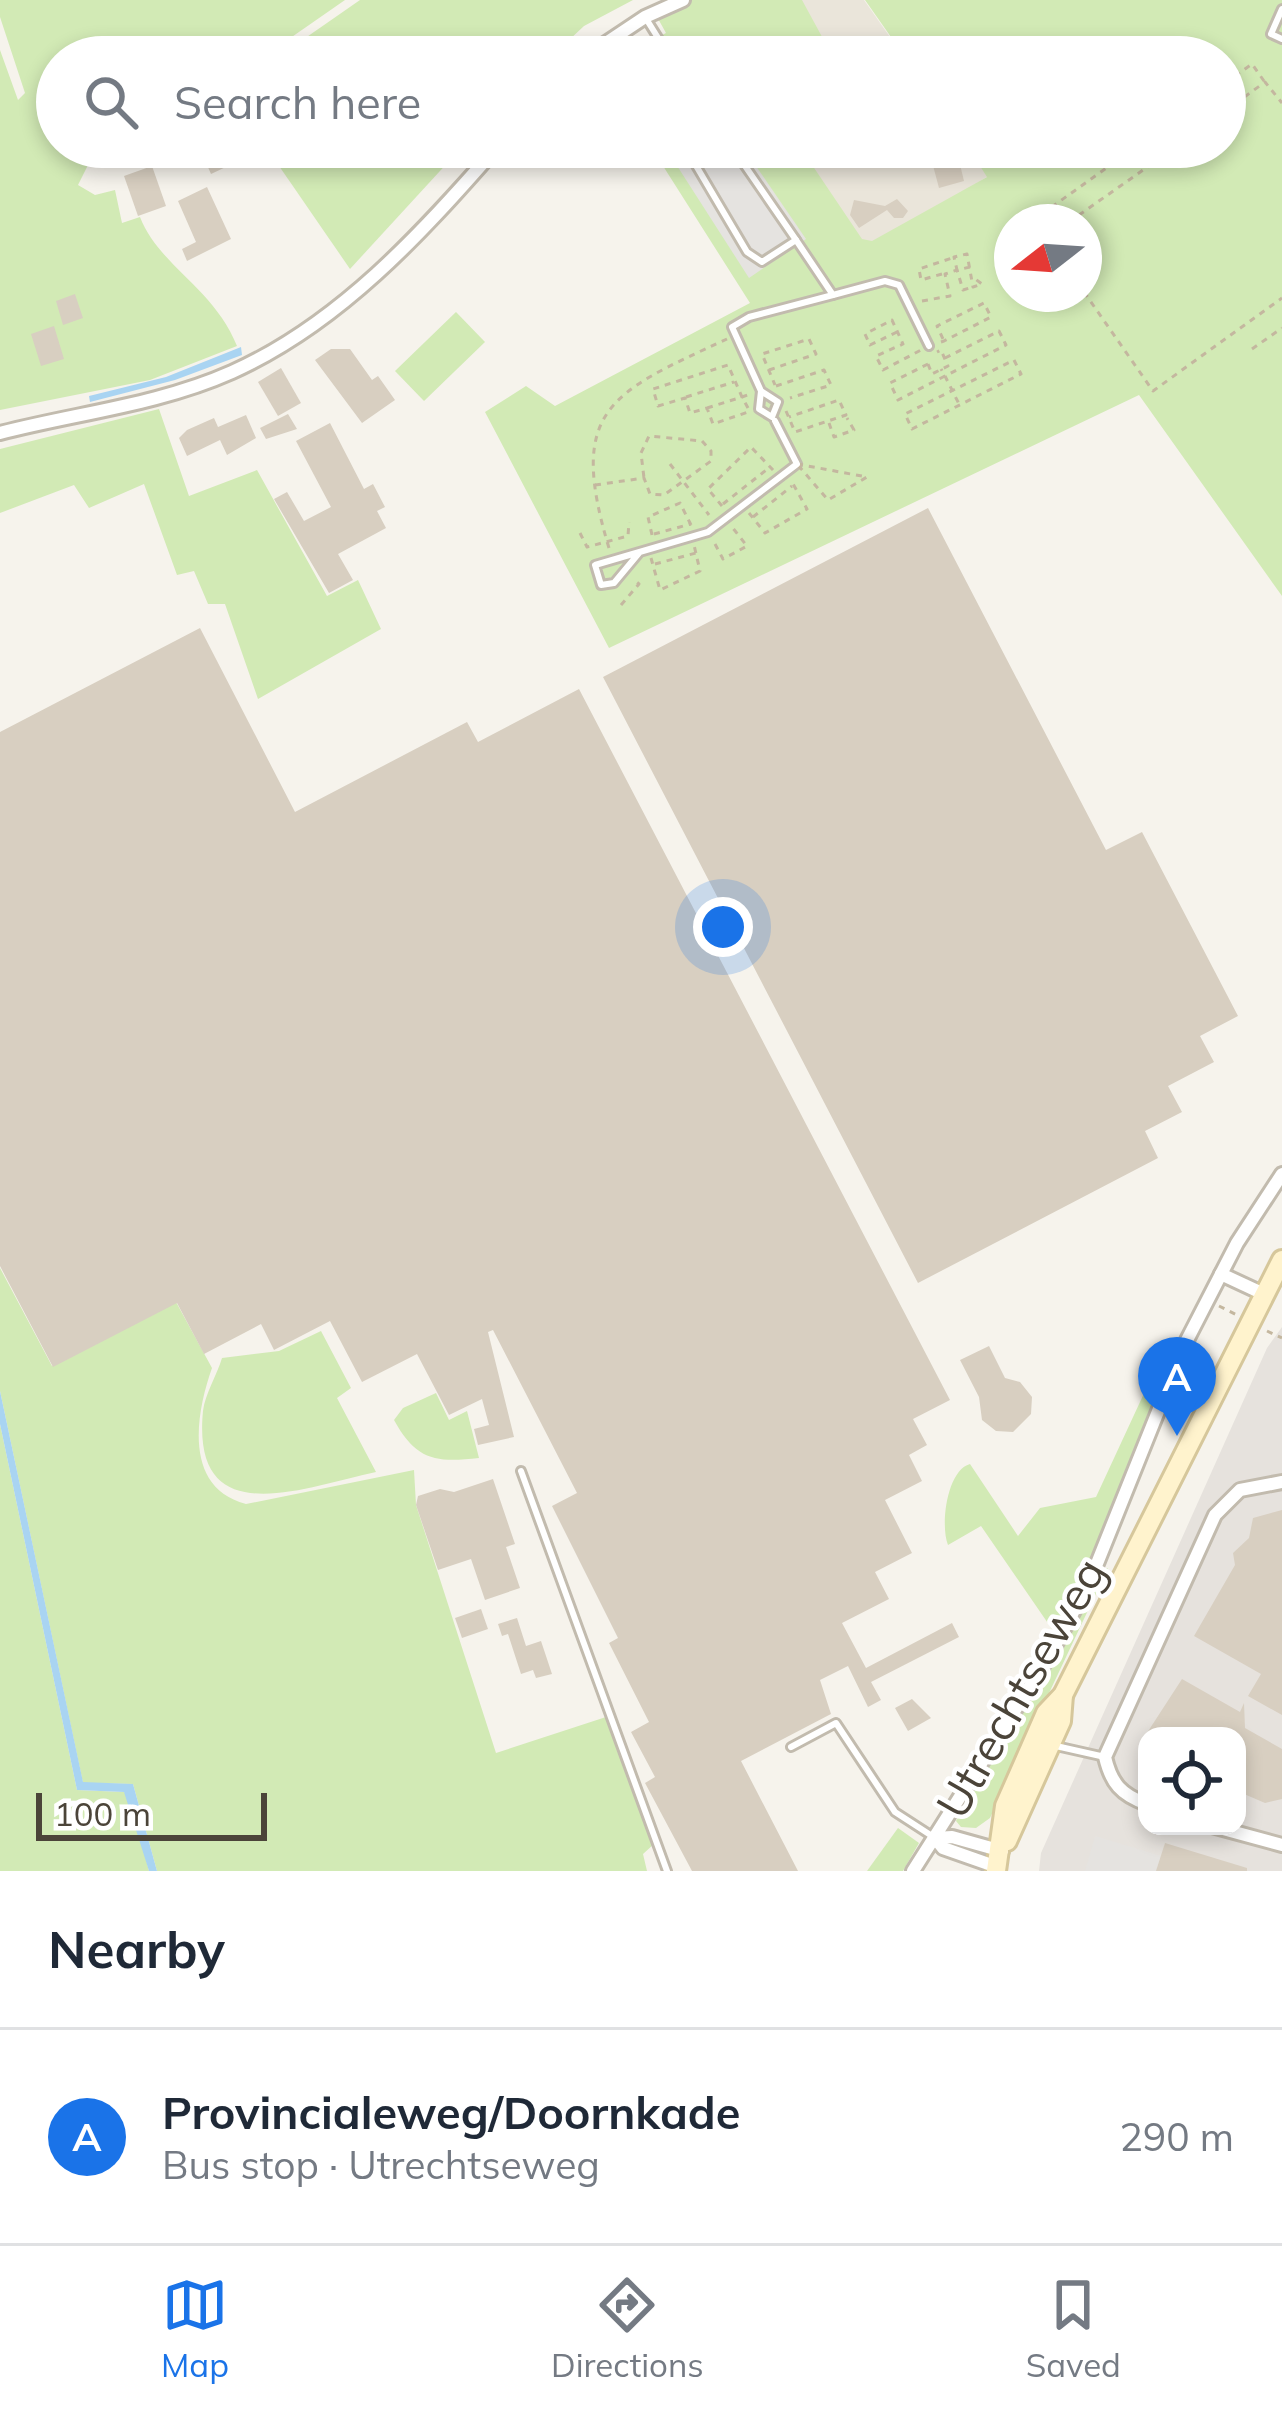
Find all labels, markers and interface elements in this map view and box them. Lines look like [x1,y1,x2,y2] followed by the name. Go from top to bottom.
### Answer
[36,36,1246,168] search box
[78,69,144,135] icon: search
[174,74,421,130] text: Search here
[994,204,1102,312] north arrow
[693,897,753,957] your location
[1138,1337,1216,1436] pin: A
[923,1548,1117,1827] street label: Utrechtseweg
[1138,1727,1246,1835] map controls
[1138,1727,1246,1835] button: locate
[36,1787,267,1840] scale bar
[54,1793,151,1834] text: 100 m
[48,1917,225,1981] text: Nearby
[162,2084,740,2140] text: Provincialeweg/Doornkade
[72,2112,102,2161] text: A
[1119,2112,1234,2161] text: 290 m
[162,2140,600,2189] text: Bus stop · Utrechtseweg
[161,2272,229,2385] tab: Map
[551,2272,704,2385] tab: Directions
[1026,2272,1121,2385] tab: Saved

